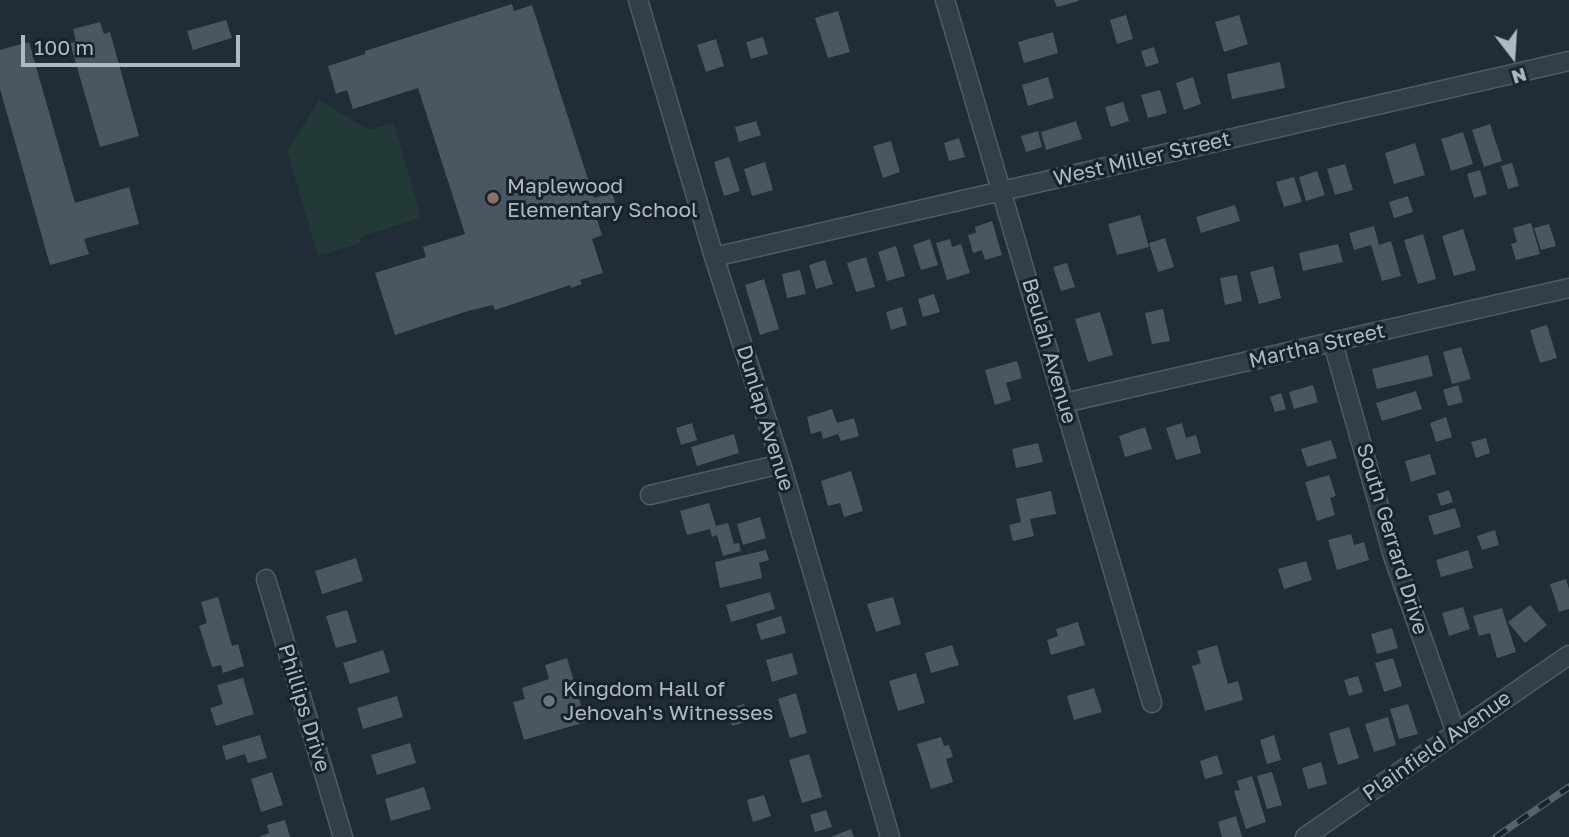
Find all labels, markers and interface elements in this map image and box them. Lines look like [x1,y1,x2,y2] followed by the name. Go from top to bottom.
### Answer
[24,21,243,65] scale bar
[1478,21,1548,91] north arrow
[34,34,94,60] text: 100 m
[1509,63,1530,90] text: N
[1051,126,1233,192] street label: West Miller Street
[507,173,698,223] place label: Maplewood Elementary School
[485,190,501,206] marker: Maplewood Elementary School
[1016,276,1082,426] street label: Beulah Avenue
[1246,318,1388,374] street label: Martha Street
[731,342,799,494] street label: Dunlap Avenue
[1351,440,1433,638] street label: South Gerrard Drive
[273,641,335,775] street label: Phillips Drive
[563,676,773,726] place label: Kingdom Hall of Jehovah's Witnesses
[1358,685,1516,807] street label: Plainfield Avenue
[541,693,557,709] marker: Kingdom Hall of Jehovah's Witnesses

